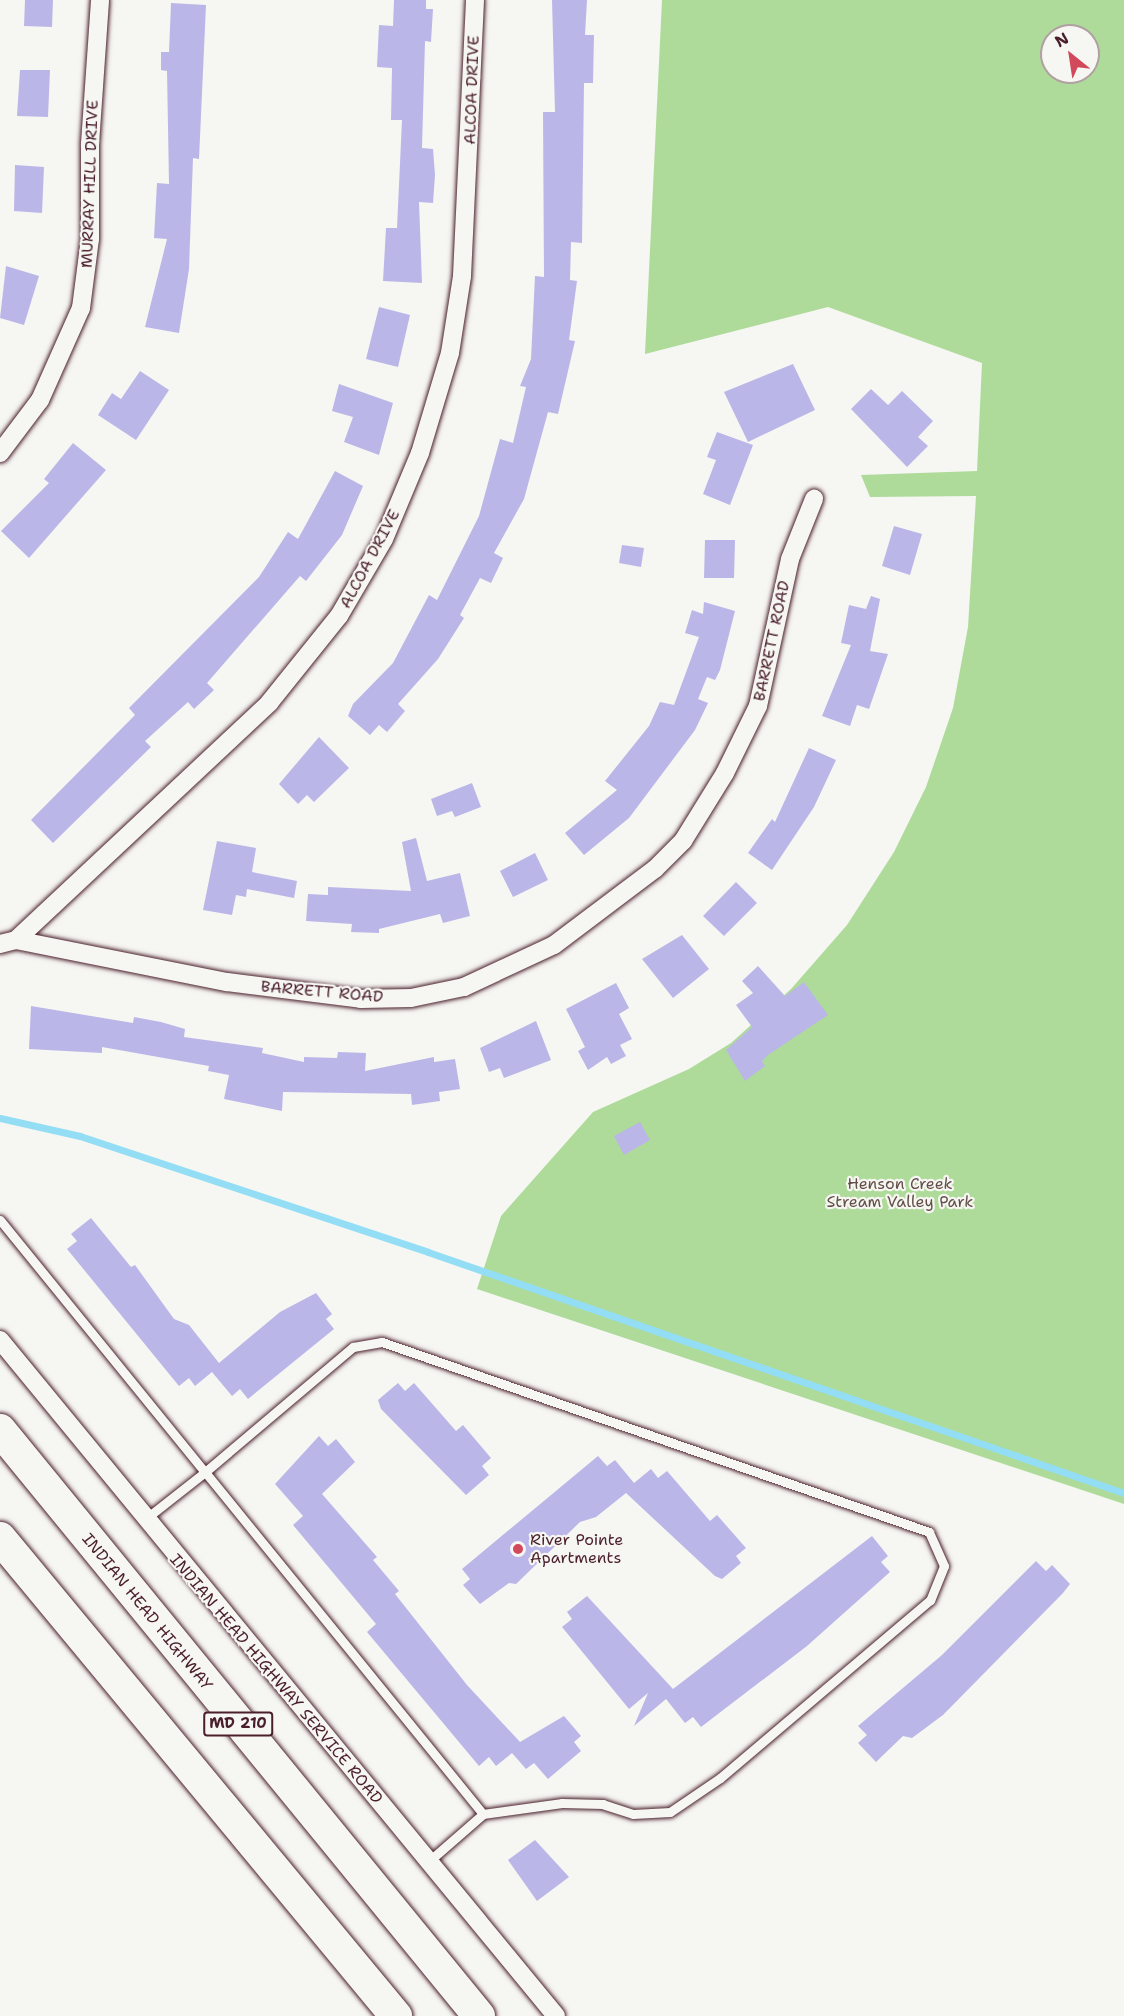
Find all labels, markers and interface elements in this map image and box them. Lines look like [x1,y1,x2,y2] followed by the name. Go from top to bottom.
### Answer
[1040,24,1100,84] north arrow
[1051,27,1072,52] text: N
[460,35,484,145] street label: ALCOA DRIVE
[77,100,103,268] street label: MURRAY HILL DRIVE
[336,506,404,612] street label: ALCOA DRIVE
[750,579,794,703] street label: BARRETT ROAD
[260,977,384,1007] street label: BARRETT ROAD
[827,1174,973,1212] park label: Henson Creek Stream Valley Park
[78,1530,216,1694] street label: INDIAN HEAD HIGHWAY
[530,1530,623,1568] place label: River Pointe Apartments
[511,1542,525,1556] marker: River Pointe Apartments
[166,1550,386,1808] street label: INDIAN HEAD HIGHWAY SERVICE ROAD
[202,1712,274,1736] road number: MD 210

